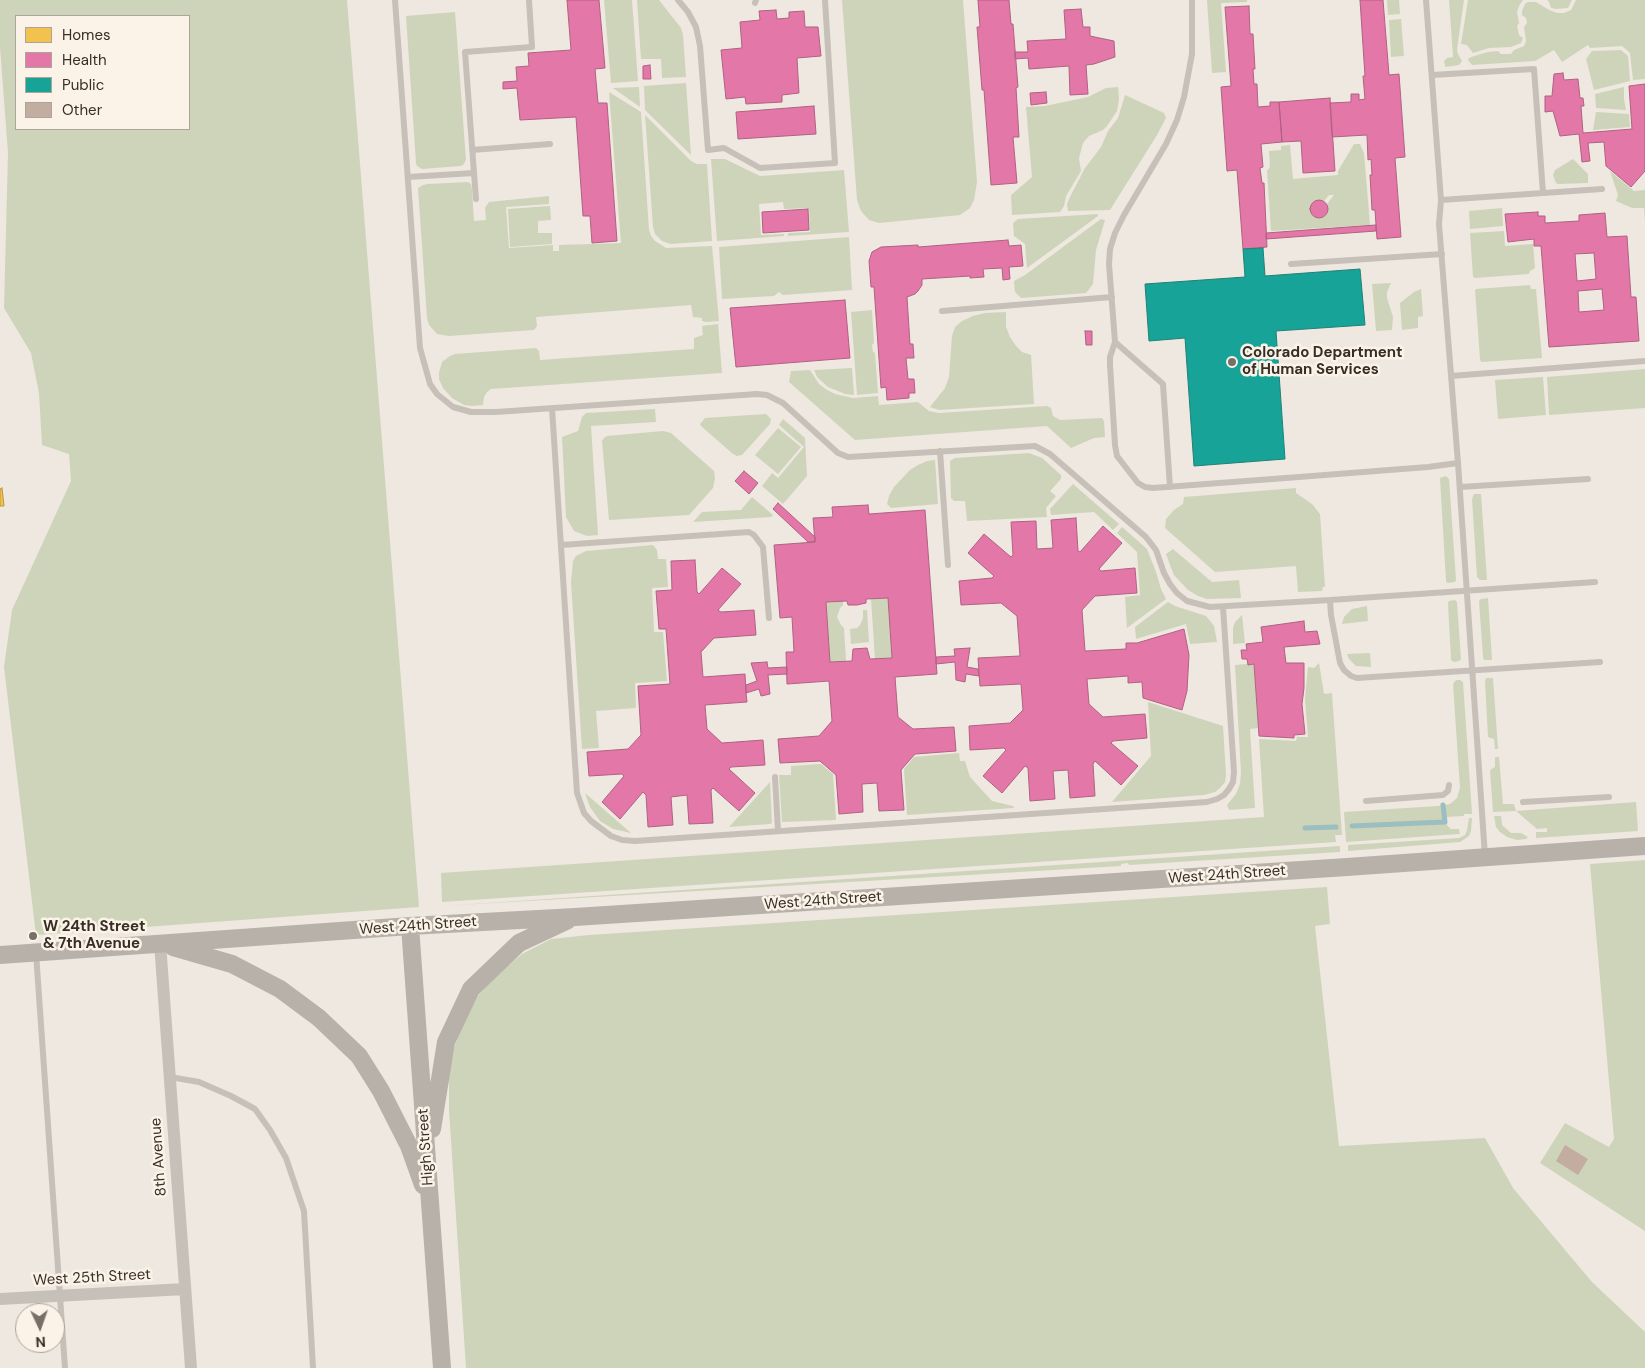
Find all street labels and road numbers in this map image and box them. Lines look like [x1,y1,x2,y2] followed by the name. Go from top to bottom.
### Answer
[1168,862,1286,888] street label: West 24th Street
[764,888,882,914] street label: West 24th Street
[359,913,477,939] street label: West 24th Street
[414,1108,438,1186] street label: High Street
[147,1117,171,1197] street label: 8th Avenue
[33,1266,151,1290] street label: West 25th Street

